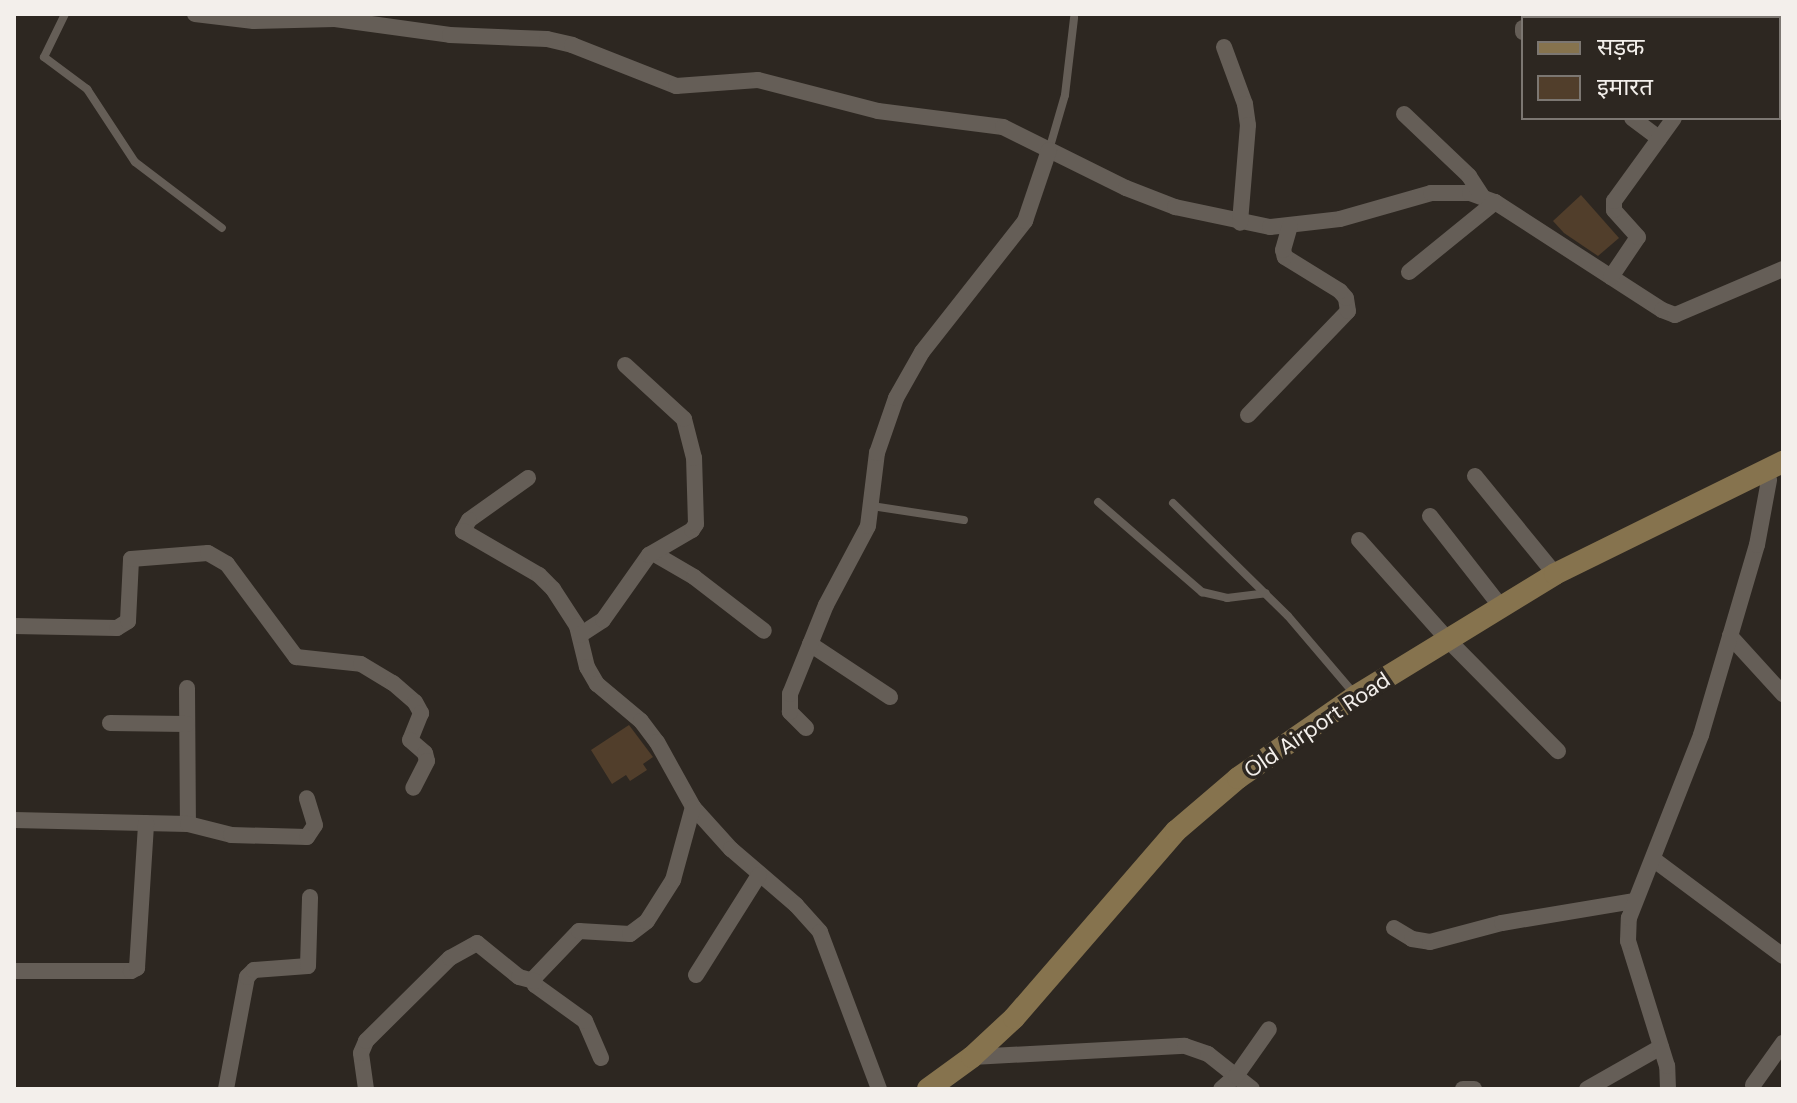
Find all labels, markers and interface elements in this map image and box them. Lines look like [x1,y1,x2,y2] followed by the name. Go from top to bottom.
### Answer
[1521,16,1781,120] legend
[1597,31,1645,62] text: सड़क
[1597,71,1653,102] text: इमारत
[1239,666,1395,784] street label: Old Airport Road

